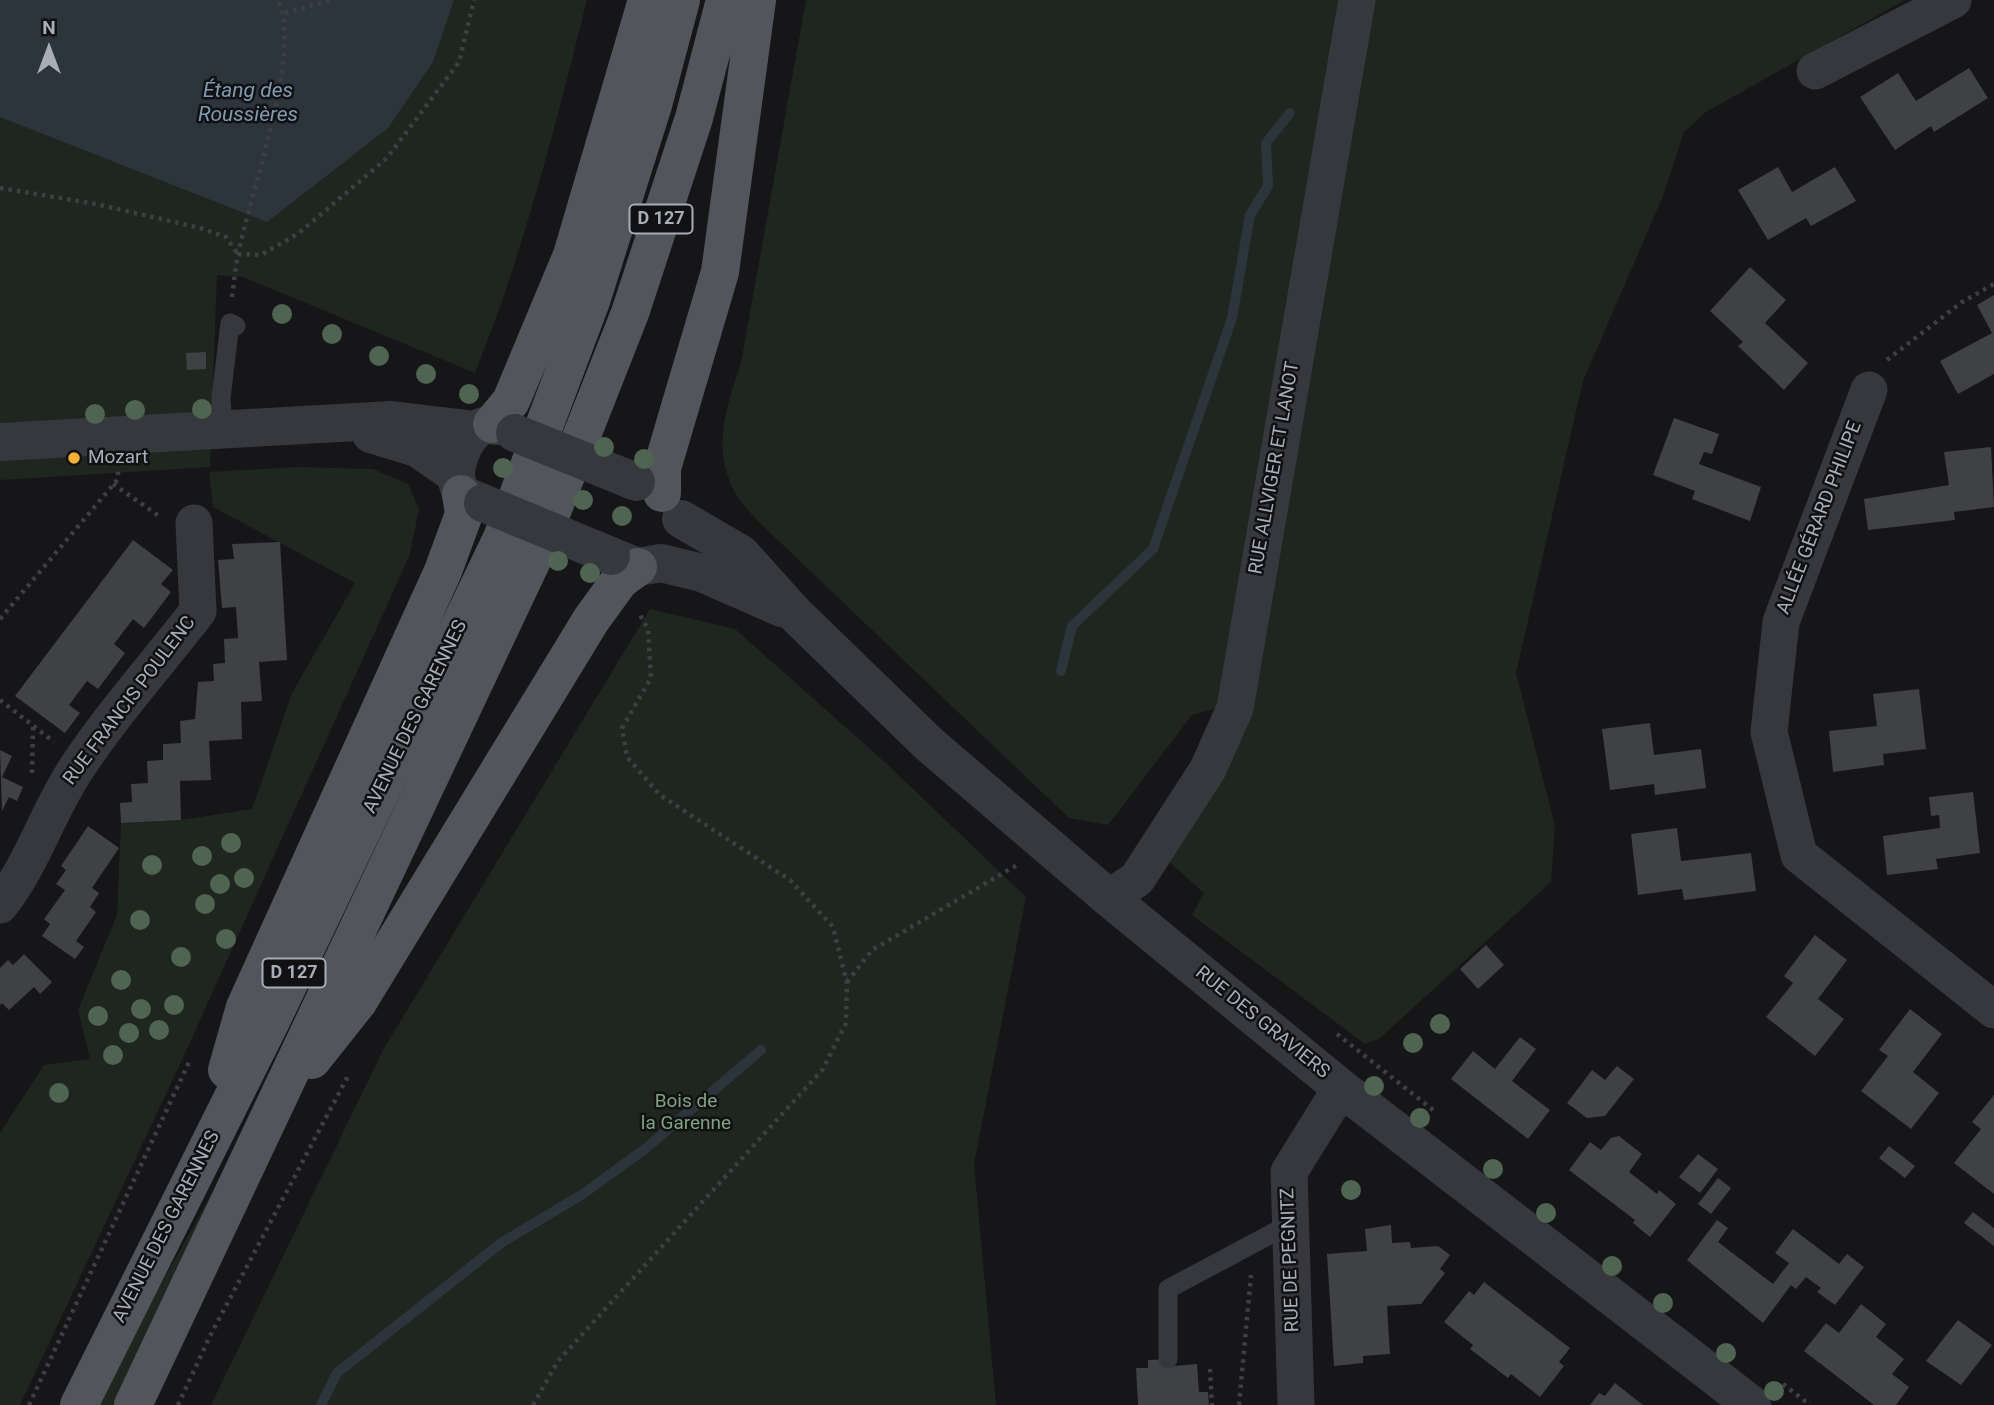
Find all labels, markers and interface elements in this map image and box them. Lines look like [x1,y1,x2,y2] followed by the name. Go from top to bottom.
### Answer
[14,14,84,84] north arrow
[42,16,56,39] text: N
[198,79,298,129] water label: Étang des Roussières
[630,204,692,233] road number: D 127
[1245,360,1305,576] street label: RUE ALLVIGER ET LANOT
[1773,418,1867,618] street label: ALLÉE GÉRARD PHILIPE
[88,447,148,469] place label: Mozart
[66,450,82,466] marker: Mozart
[59,612,201,790] street label: RUE FRANCIS POULENC
[359,617,473,817] street label: AVENUE DES GARENNES
[262,958,326,988] road number: D 127
[1190,962,1334,1084] street label: RUE DES GRAVIERS
[641,1091,731,1135] park label: Bois de la Garenne
[109,1127,225,1327] street label: AVENUE DES GARENNES
[1277,1187,1305,1333] street label: RUE DE PEGNITZ

